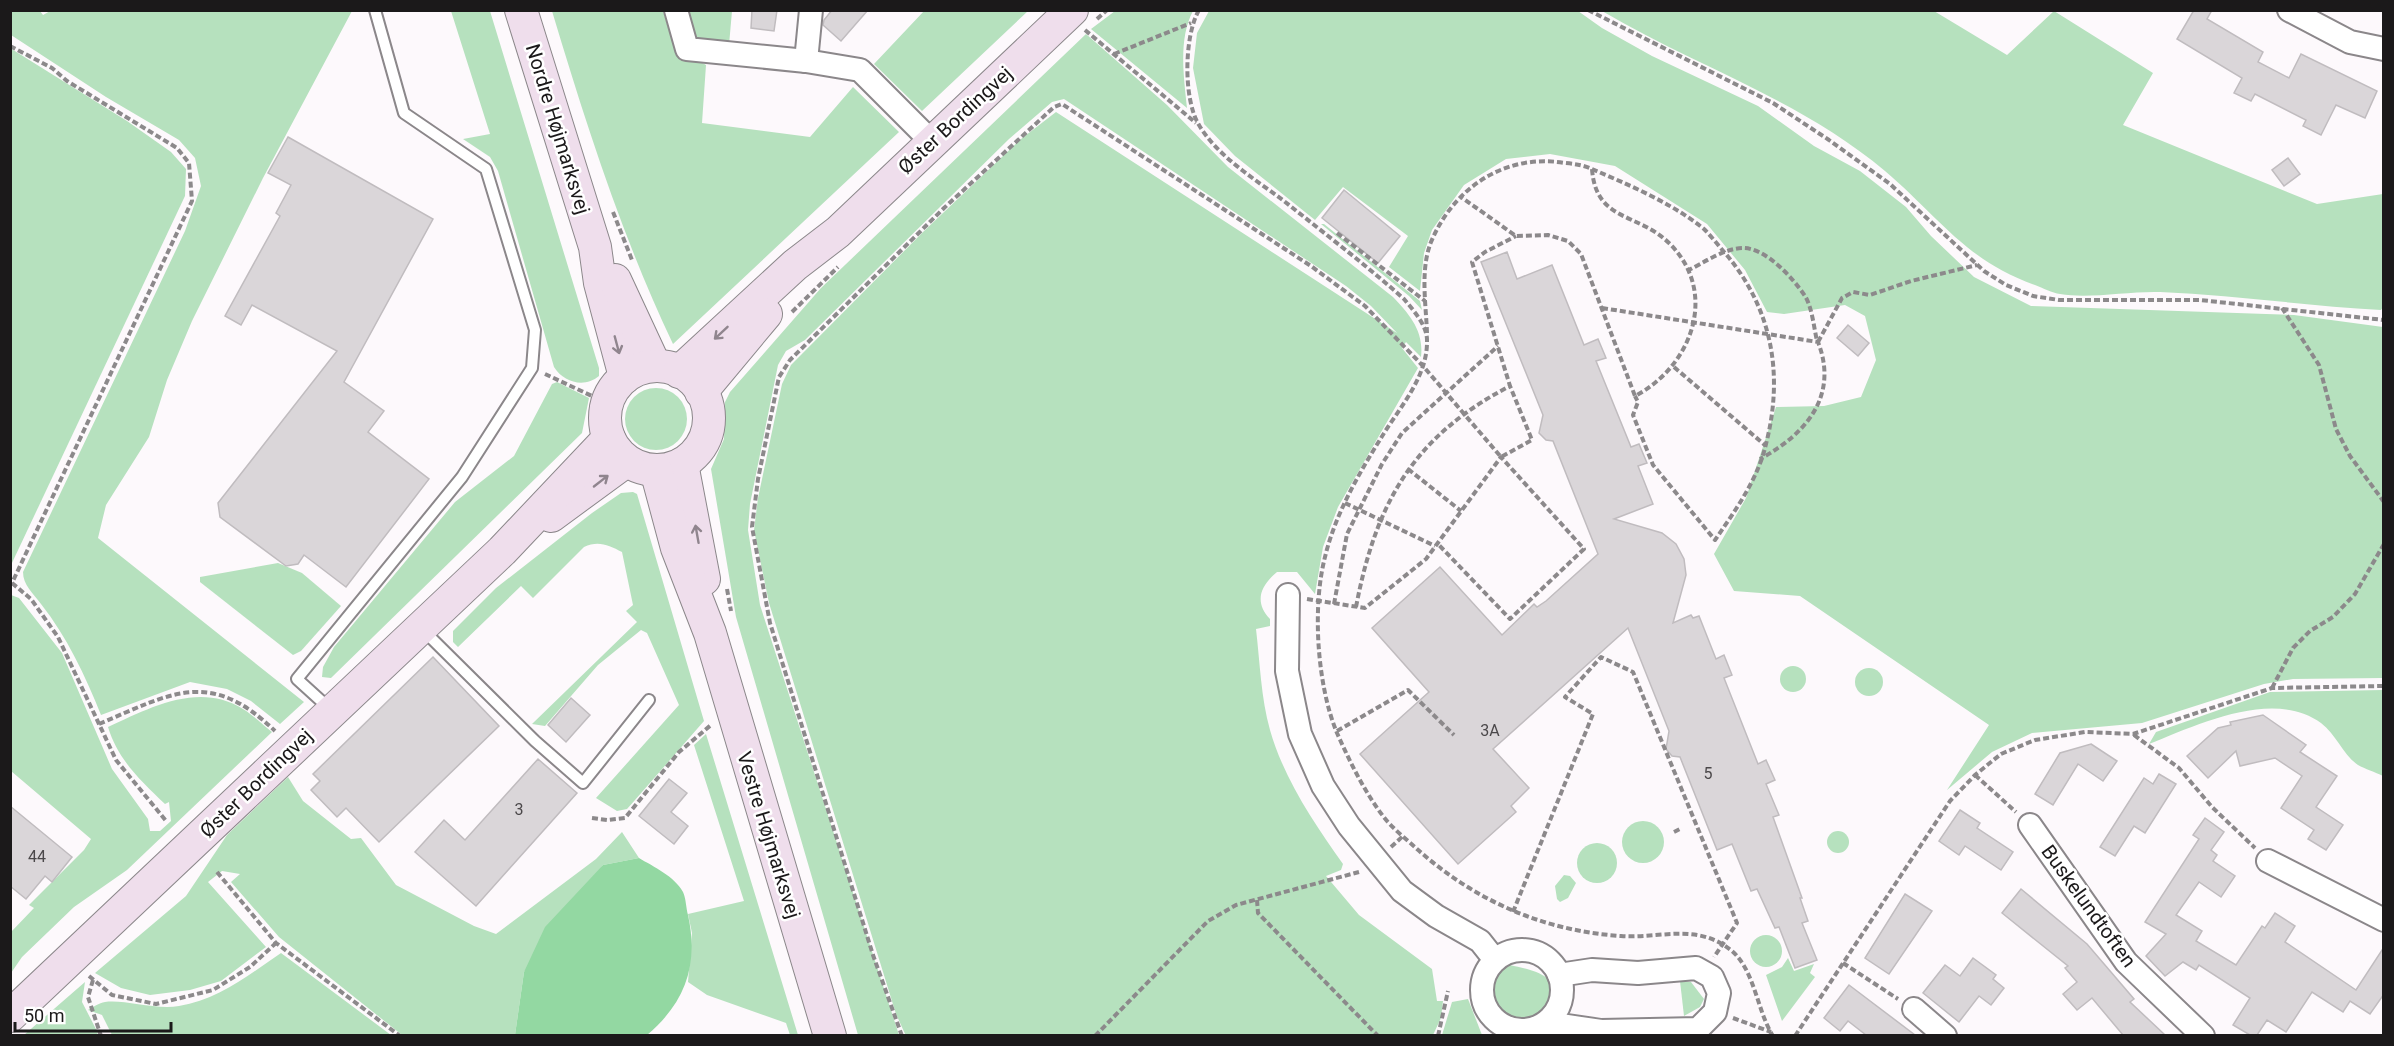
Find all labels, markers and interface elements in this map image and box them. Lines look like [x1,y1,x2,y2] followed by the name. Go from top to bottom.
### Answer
[521,41,595,217] street label: Nordre Højmarksvej
[893,61,1017,179] street label: Øster Bordingvej
[714,326,729,340] one-way arrow
[612,335,623,354] one-way arrow
[592,475,608,488] one-way arrow
[691,524,702,544] one-way arrow
[1480,721,1500,740] house number: 3A
[195,723,317,843] street label: Øster Bordingvej
[732,749,806,921] street label: Vestre Højmarksvej
[1704,764,1713,783] house number: 5
[515,800,524,819] house number: 3
[2037,840,2141,972] street label: Buskelundtoften
[28,847,46,866] house number: 44
[15,995,171,1033] scale bar
[24,1005,64,1026] text: 50 m

